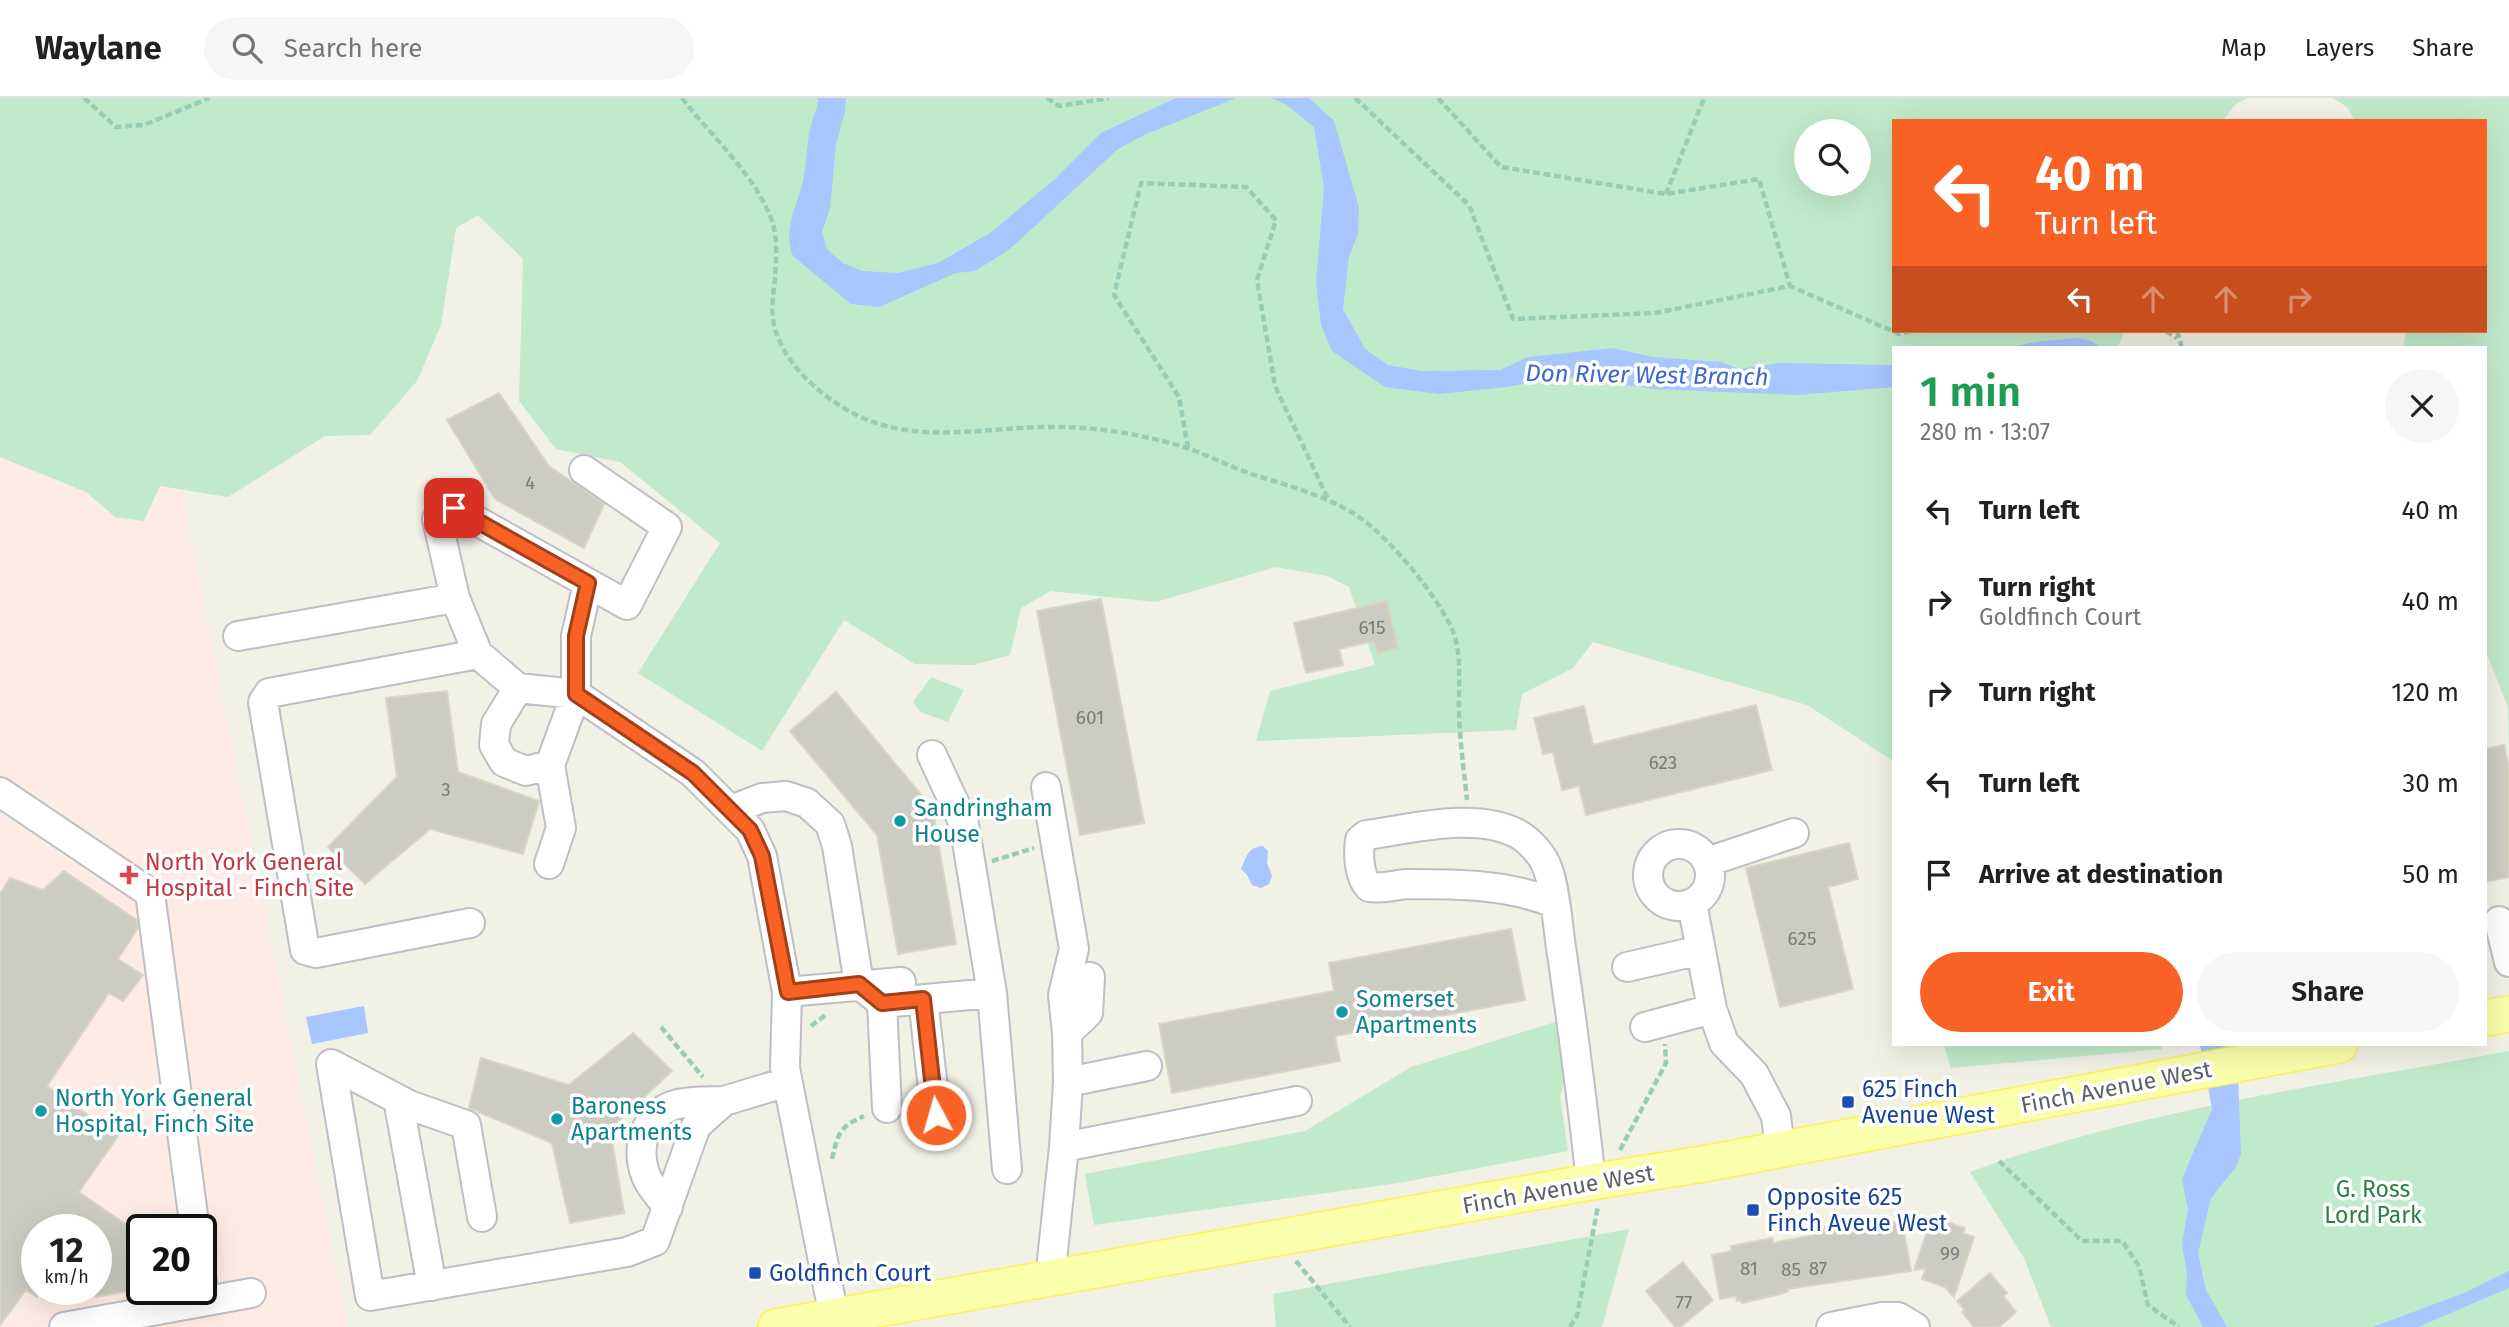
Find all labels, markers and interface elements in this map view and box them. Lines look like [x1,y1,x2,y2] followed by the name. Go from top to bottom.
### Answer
[204,17,694,80] search box
[35,28,162,68] text: Waylane
[228,29,266,67] icon: search
[284,33,423,64] text: Search here
[2221,34,2267,62] text: Map
[2305,34,2374,62] text: Layers
[2412,34,2474,62] text: Share
[1794,119,1871,196] map controls
[1794,119,1871,196] button: search
[2035,144,2144,203] text: 40 m
[1920,147,2011,238] icon: left
[2035,204,2157,242] text: Turn left
[2061,280,2099,318] icon: left
[2134,280,2172,318] icon: ahead
[2207,280,2245,318] icon: ahead
[2280,280,2318,318] icon: right
[1525,359,1769,391] water label: Don River West Branch
[1920,367,2021,417] text: 1 min
[2385,369,2459,443] button: close
[1920,418,2050,446] text: 280 m · 13:07
[525,471,535,494] house number: 4
[424,478,484,538] pin
[435,489,473,527] icon: arrive
[1920,492,1958,530] icon: left
[1979,495,2080,526] text: Turn left
[2401,495,2459,526] text: 40 m
[1979,572,2096,603] text: Turn right
[1920,583,1958,621] icon: right
[2401,586,2459,617] text: 40 m
[1979,603,2141,631] text: Goldfinch Court
[1359,616,1385,639] house number: 615
[1920,674,1958,712] icon: right
[1979,677,2096,708] text: Turn right
[2391,677,2459,708] text: 120 m
[1076,706,1104,729] house number: 601
[1649,751,1677,774] house number: 623
[1920,765,1958,803] icon: left
[1979,768,2080,799] text: Turn left
[2402,768,2459,799] text: 30 m
[441,778,451,801] house number: 3
[914,794,1053,848] place label: Sandringham House
[892,813,908,829] marker: Sandringham House
[145,848,354,902] place label: North York General Hospital - Finch Site
[1920,856,1958,894] icon: arrive
[1979,859,2223,890] text: Arrive at destination
[2402,859,2459,890] text: 50 m
[119,865,139,885] marker: North York General Hospital - Finch Site
[1788,927,1816,950] house number: 625
[1920,952,2183,1032] button: Exit
[2197,952,2459,1032] button: Share
[1356,985,1477,1039] place label: Somerset Apartments
[1334,1004,1350,1020] marker: Somerset Apartments
[2018,1055,2214,1119] street label: Finch Avenue West
[1862,1075,1995,1129] place label: 625 Finch Avenue West
[899,1078,973,1152] position arrow
[55,1084,254,1138] place label: North York General Hospital, Finch Site
[571,1092,692,1146] place label: Baroness Apartments
[1840,1094,1856,1110] marker: 625 Finch Avenue West
[33,1103,49,1119] marker: North York General Hospital, Finch Site
[549,1111,565,1127] marker: Baroness Apartments
[1460,1158,1657,1220] street label: Finch Avenue West
[2324,1175,2422,1229] park label: G. Ross Lord Park
[1767,1183,1948,1237] place label: Opposite 625 Finch Aveue West
[1745,1202,1761,1218] marker: Opposite 625 Finch Aveue West
[126,1214,217,1305] speed limit sign: 20
[49,1229,84,1271] text: 12
[1940,1242,1960,1265] house number: 99
[1740,1257,1758,1280] house number: 81
[1809,1257,1827,1280] house number: 87
[1781,1258,1801,1281] house number: 85
[769,1259,932,1287] place label: Goldfinch Court
[747,1265,763,1281] marker: Goldfinch Court
[44,1266,89,1288] text: km/h
[1676,1291,1692,1314] house number: 77

